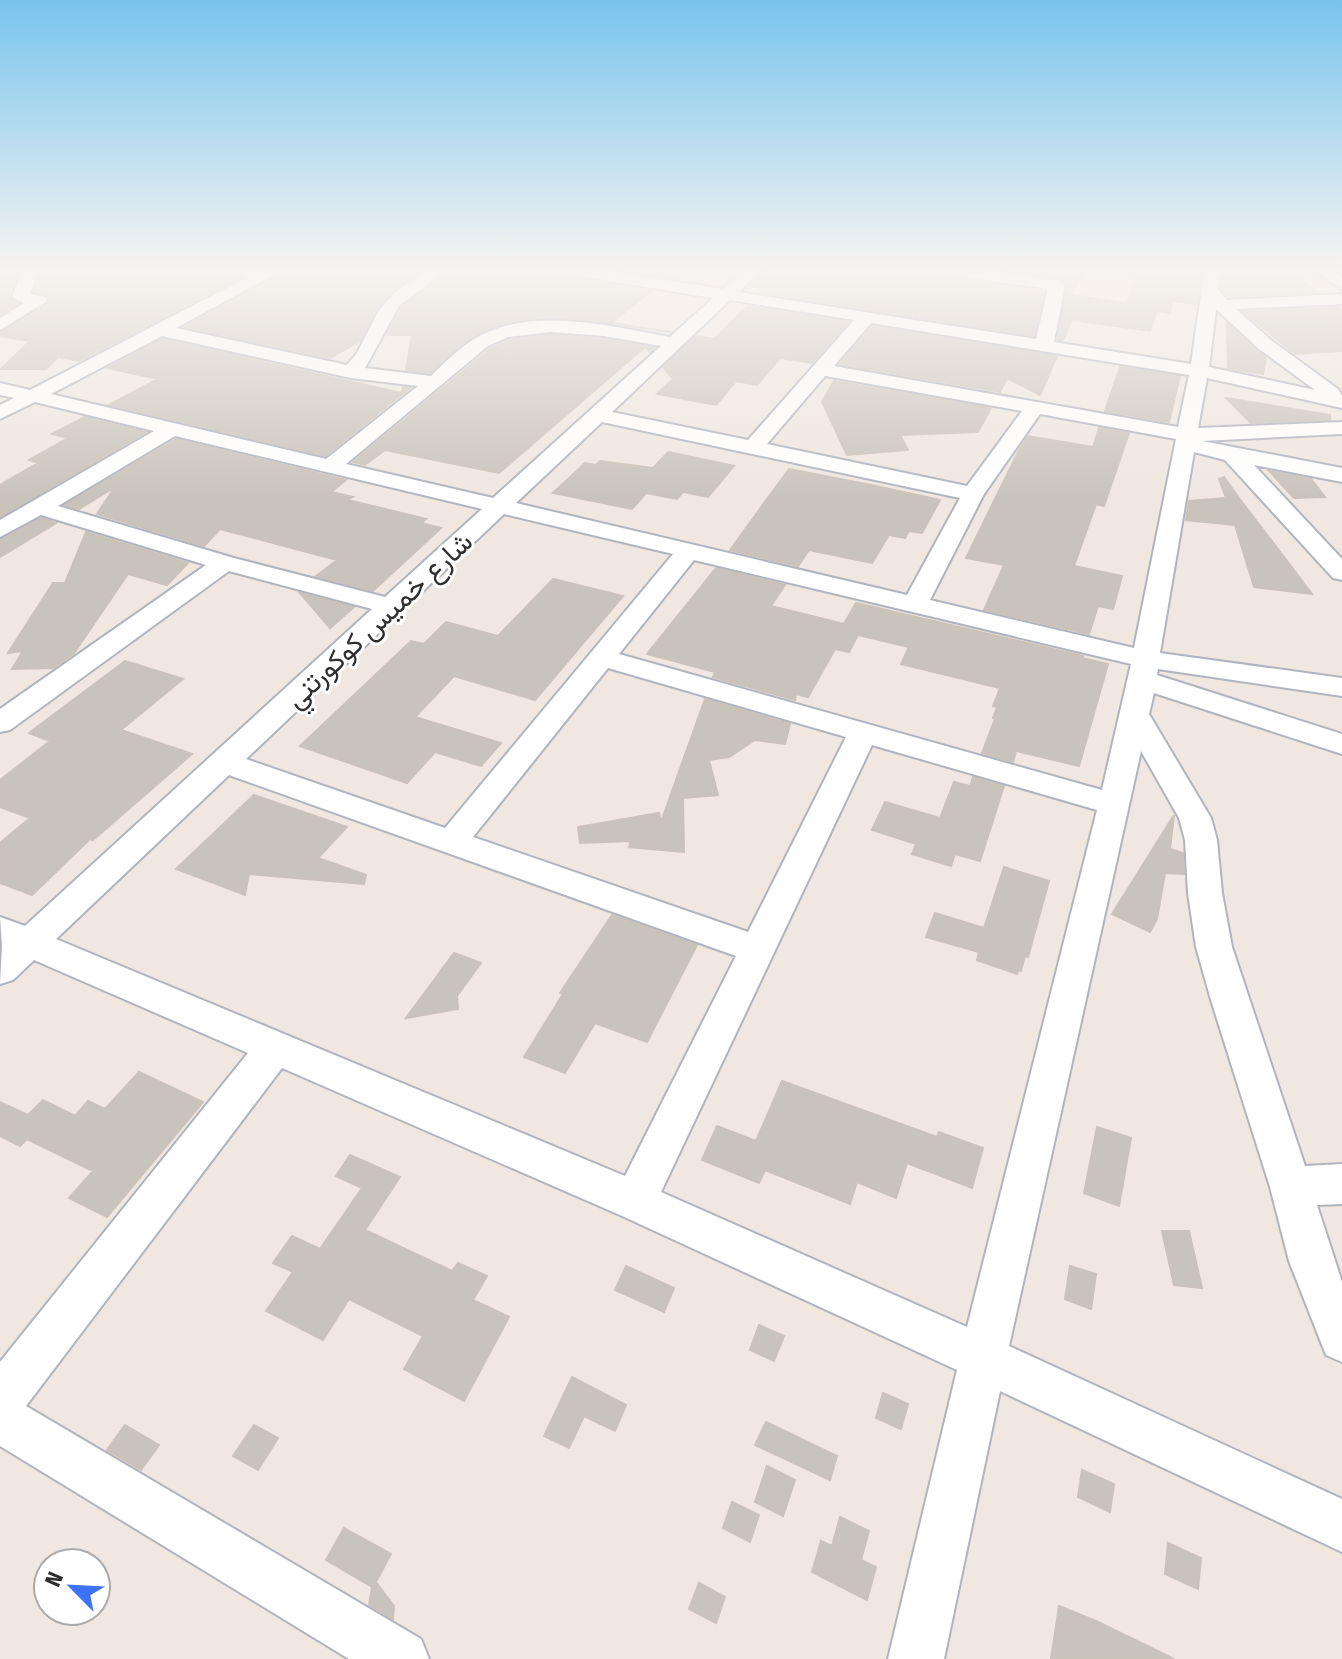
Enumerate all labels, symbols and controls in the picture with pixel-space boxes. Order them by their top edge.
street label: شارع خميس كوكورتني [279,525,483,719]
north arrow [32,1547,112,1627]
text: N [39,1568,69,1591]

